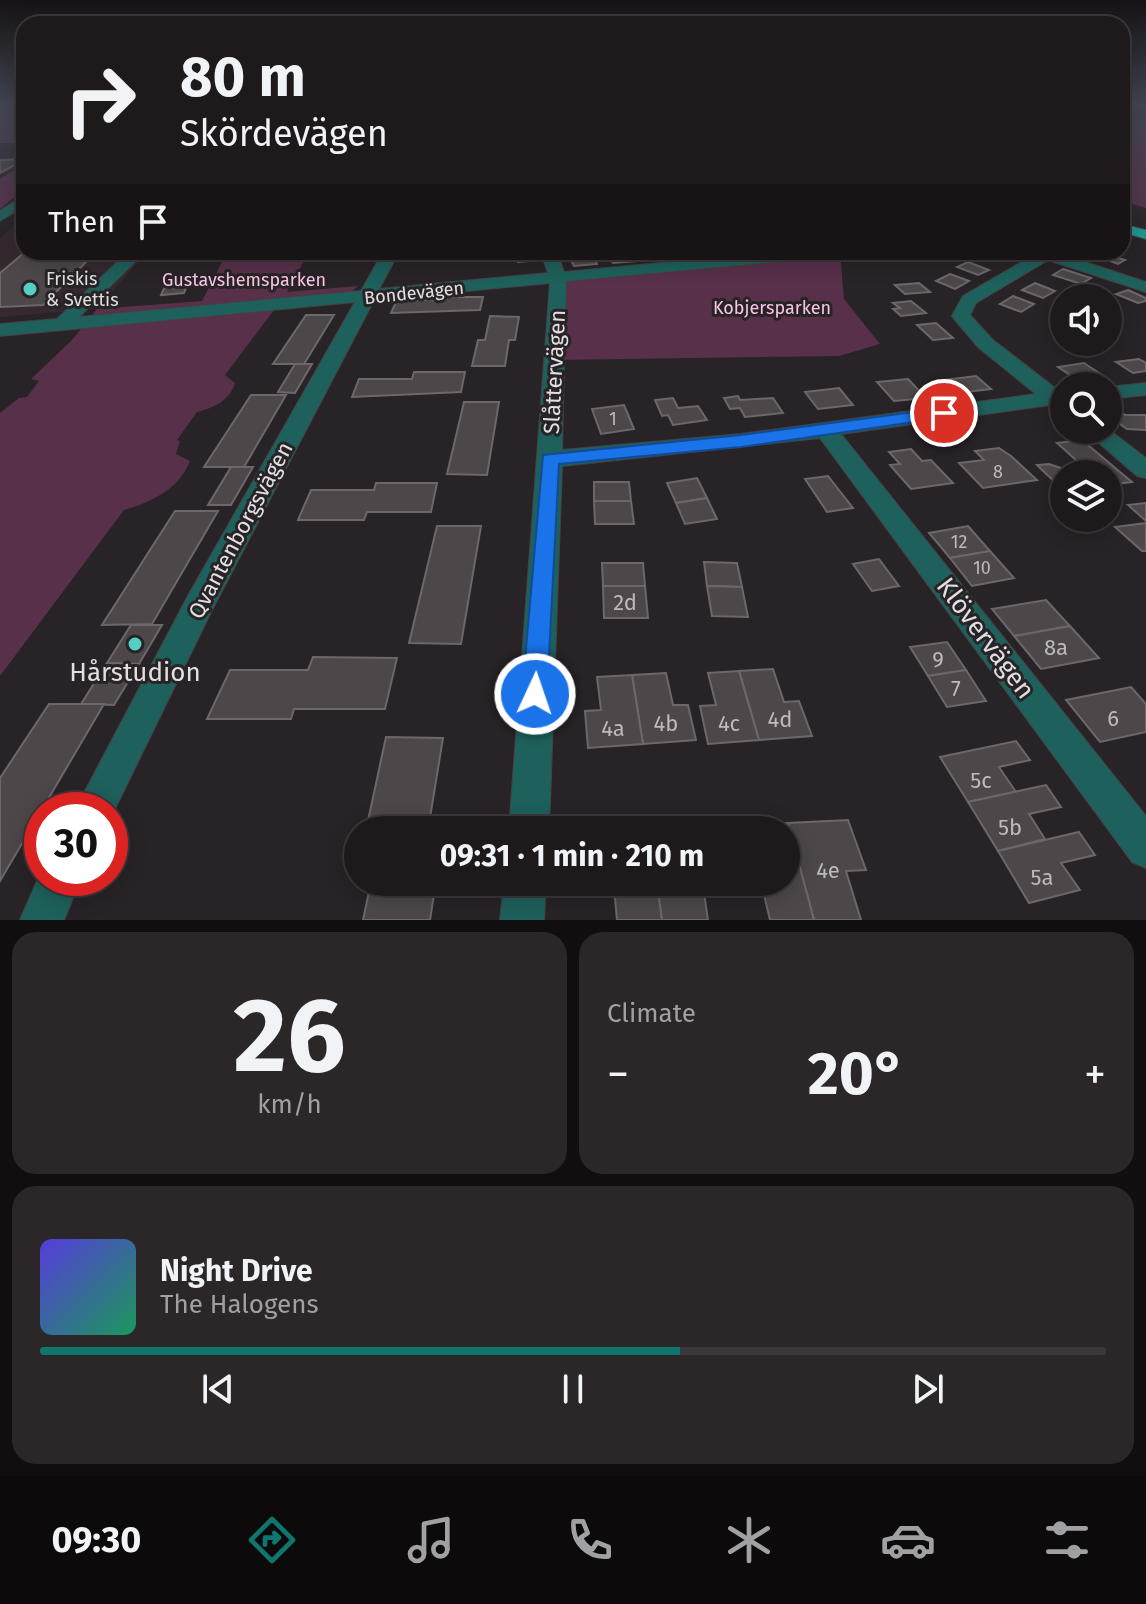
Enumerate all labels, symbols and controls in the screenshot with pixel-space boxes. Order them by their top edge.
text: 80 m [180,44,306,111]
icon: right [48,48,152,152]
text: Skördevägen [180,112,388,156]
icon: arrive [131,200,175,244]
text: Then [48,204,115,240]
place label: Friskis & Svettis [46,268,119,311]
park label: Gustavshemsparken [162,269,326,291]
street label: Bondevägen [363,277,465,309]
marker: Friskis & Svettis [21,280,39,298]
map controls [1050,284,1122,532]
button: sound [1050,284,1122,356]
park label: Kobjersparken [713,297,831,319]
street label: Slåttervägen [538,309,571,435]
button: search [1050,372,1122,444]
pin [910,379,978,447]
icon: arrive [922,391,966,435]
house number: 1 [609,408,617,430]
street label: Qvantenborgsvägen [182,437,298,623]
button: layers [1050,460,1122,532]
house number: 8 [993,461,1003,483]
house number: 12 [951,531,967,553]
house number: 10 [973,557,991,579]
street label: Klövervägen [930,572,1041,705]
house number: 2d [613,589,637,616]
house number: 8a [1044,634,1068,661]
marker: Hårstudion [126,635,144,653]
house number: 9 [932,646,944,673]
position arrow [493,652,577,736]
place label: Hårstudion [69,657,201,688]
house number: 7 [951,675,961,702]
house number: 6 [1107,705,1119,732]
house number: 4d [768,706,792,733]
house number: 4b [654,710,678,737]
house number: 4c [718,710,740,737]
house number: 4a [601,715,625,742]
house number: 5c [970,767,992,794]
speed limit sign: 30 [24,792,128,896]
house number: 5b [998,814,1022,841]
text: 09:31 · 1 min · 210 m [440,838,704,874]
house number: 4e [816,857,840,884]
house number: 5a [1031,864,1054,891]
text: 26 [233,974,346,1099]
text: Climate [607,998,696,1029]
text: 20° [808,1038,905,1110]
text: − [607,1048,629,1101]
text: + [1084,1048,1106,1101]
text: km/h [257,1089,322,1120]
text: Night Drive [160,1253,313,1289]
text: The Halogens [160,1289,319,1320]
icon: previous [196,1367,240,1411]
icon: pause [551,1367,595,1411]
icon: next [906,1367,950,1411]
icon: directions [244,1512,300,1568]
icon: music [403,1512,459,1568]
icon: phone [562,1512,618,1568]
icon: climate [721,1512,777,1568]
icon: car [880,1512,936,1568]
icon: filters [1039,1512,1095,1568]
text: 09:30 [51,1518,141,1562]

